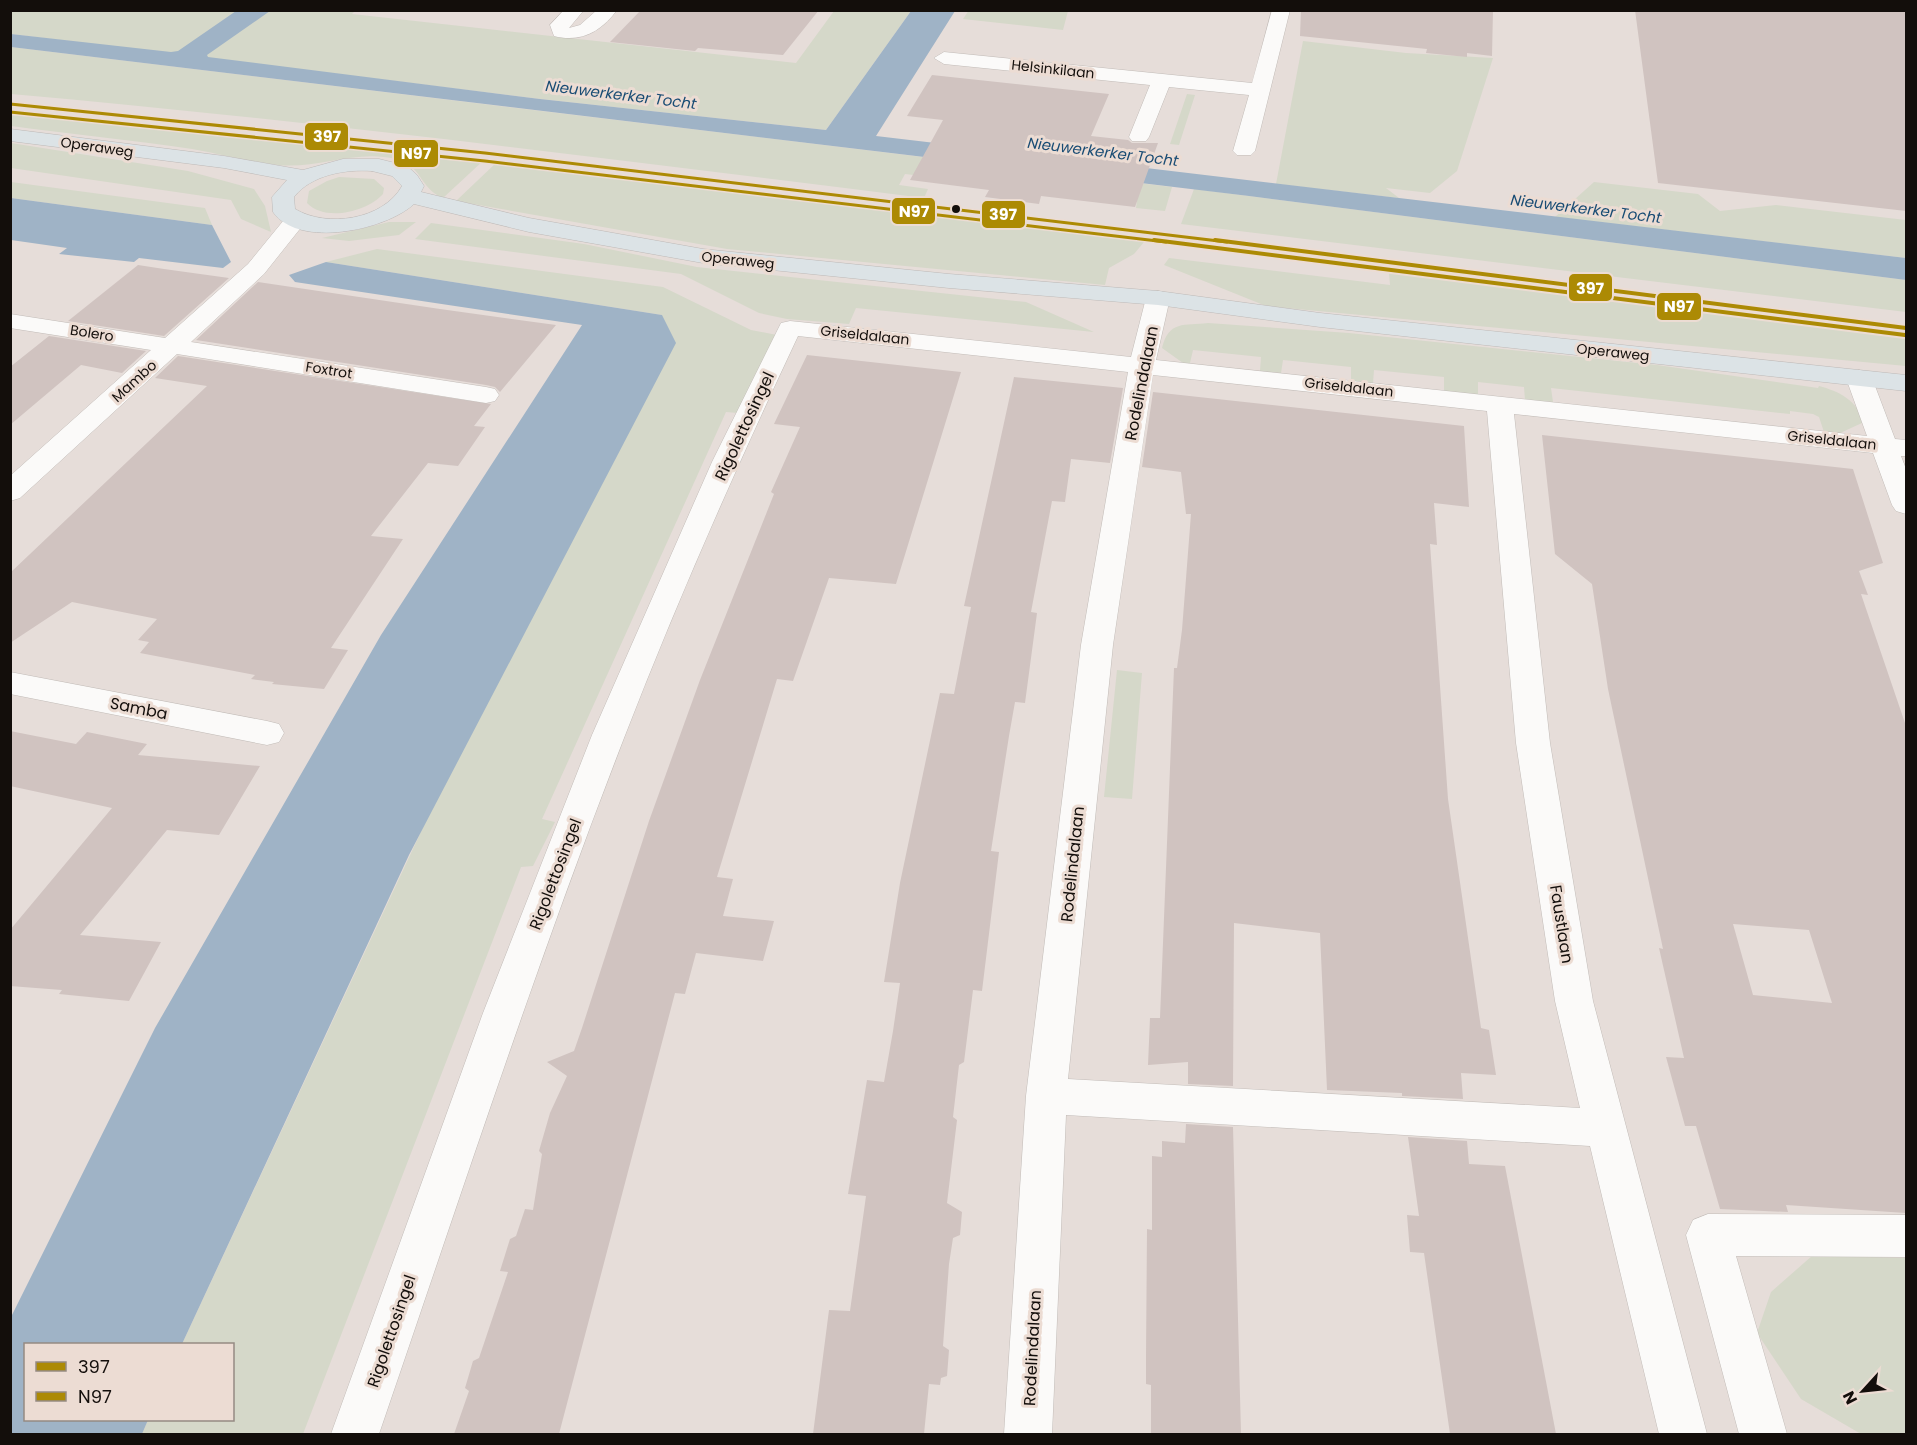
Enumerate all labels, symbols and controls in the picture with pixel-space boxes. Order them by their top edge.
street label: Helsinkilaan [1010,55,1096,83]
water label: Nieuwerkerker Tocht [544,75,698,114]
line badge: 397 [304,122,349,151]
text: 397 [313,125,341,148]
street label: Operaweg [59,132,135,162]
water label: Nieuwerkerker Tocht [1026,132,1180,171]
line badge: N97 [393,139,439,168]
text: N97 [401,142,432,165]
water label: Nieuwerkerker Tocht [1509,189,1663,228]
line badge: N97 [891,197,936,225]
text: N97 [899,200,930,223]
line badge: 397 [981,200,1026,229]
unlabelled marker [950,203,962,215]
text: 397 [989,203,1017,226]
street label: Operaweg [700,246,776,274]
line badge: 397 [1568,273,1613,302]
text: 397 [1576,277,1604,300]
line badge: N97 [1656,292,1702,321]
text: N97 [1664,295,1695,318]
street label: Bolero [69,320,115,346]
street label: Griseldalaan [820,320,910,350]
street label: Rodelindalaan [1119,324,1164,442]
street label: Operaweg [1575,338,1651,366]
street label: Mambo [107,355,161,407]
street label: Foxtrot [304,356,354,384]
street label: Rigolettosingel [709,368,780,484]
street label: Griseldalaan [1304,372,1394,402]
street label: Griseldalaan [1787,425,1877,455]
street label: Samba [108,692,170,725]
street label: Rodelindalaan [1055,805,1090,923]
street label: Rigolettosingel [524,815,587,933]
street label: Faustlaan [1544,883,1579,965]
street label: Rigolettosingel [361,1272,422,1391]
street label: Rodelindalaan [1018,1289,1047,1407]
legend [24,1343,234,1421]
text: 397 [78,1354,110,1379]
north arrow [1833,1361,1893,1421]
text: N97 [78,1384,112,1409]
text: N [1837,1387,1863,1408]

